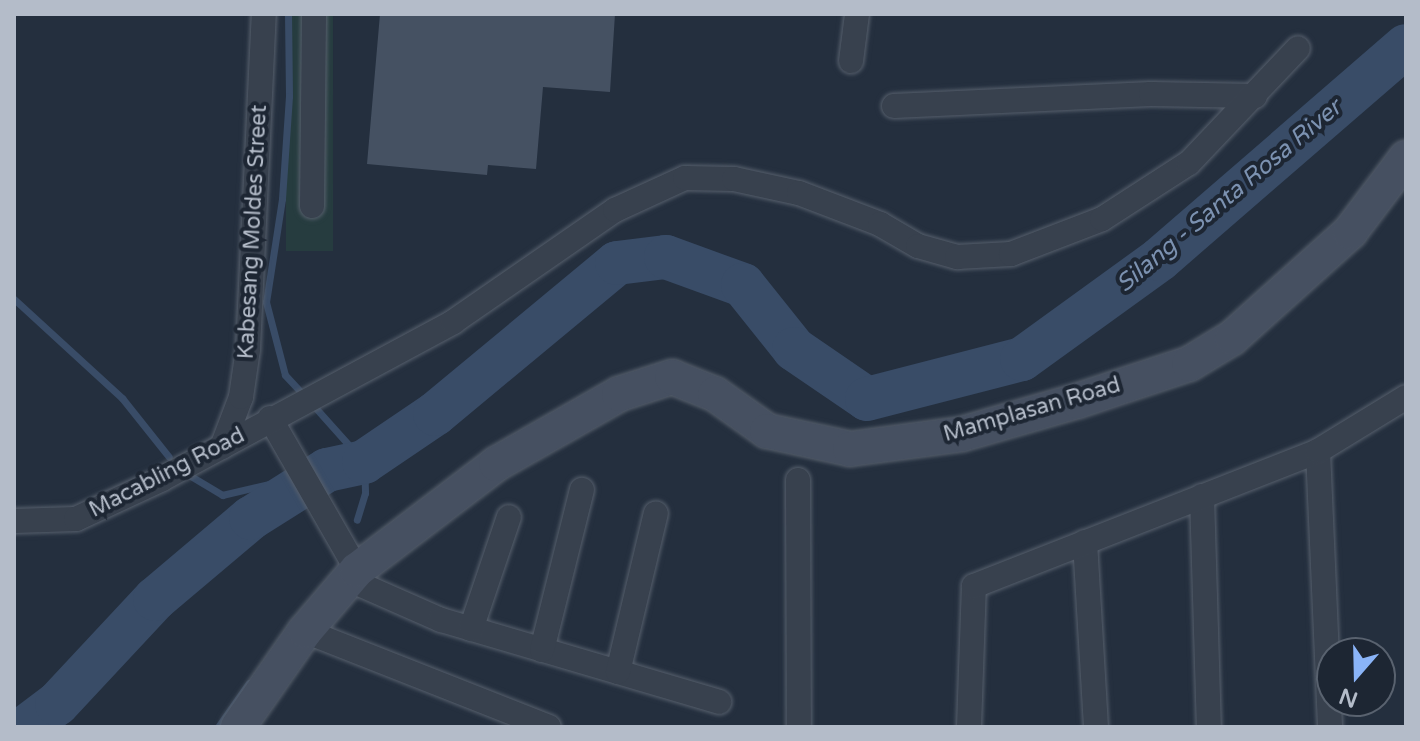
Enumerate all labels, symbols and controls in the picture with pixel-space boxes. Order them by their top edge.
water label: Silang - Santa Rosa River [1111,93,1347,299]
street label: Kabesang Moldes Street [233,104,273,360]
street label: Mamplasan Road [940,372,1124,448]
street label: Macabling Road [85,422,249,524]
north arrow [1316,637,1396,717]
text: N [1336,682,1361,713]

